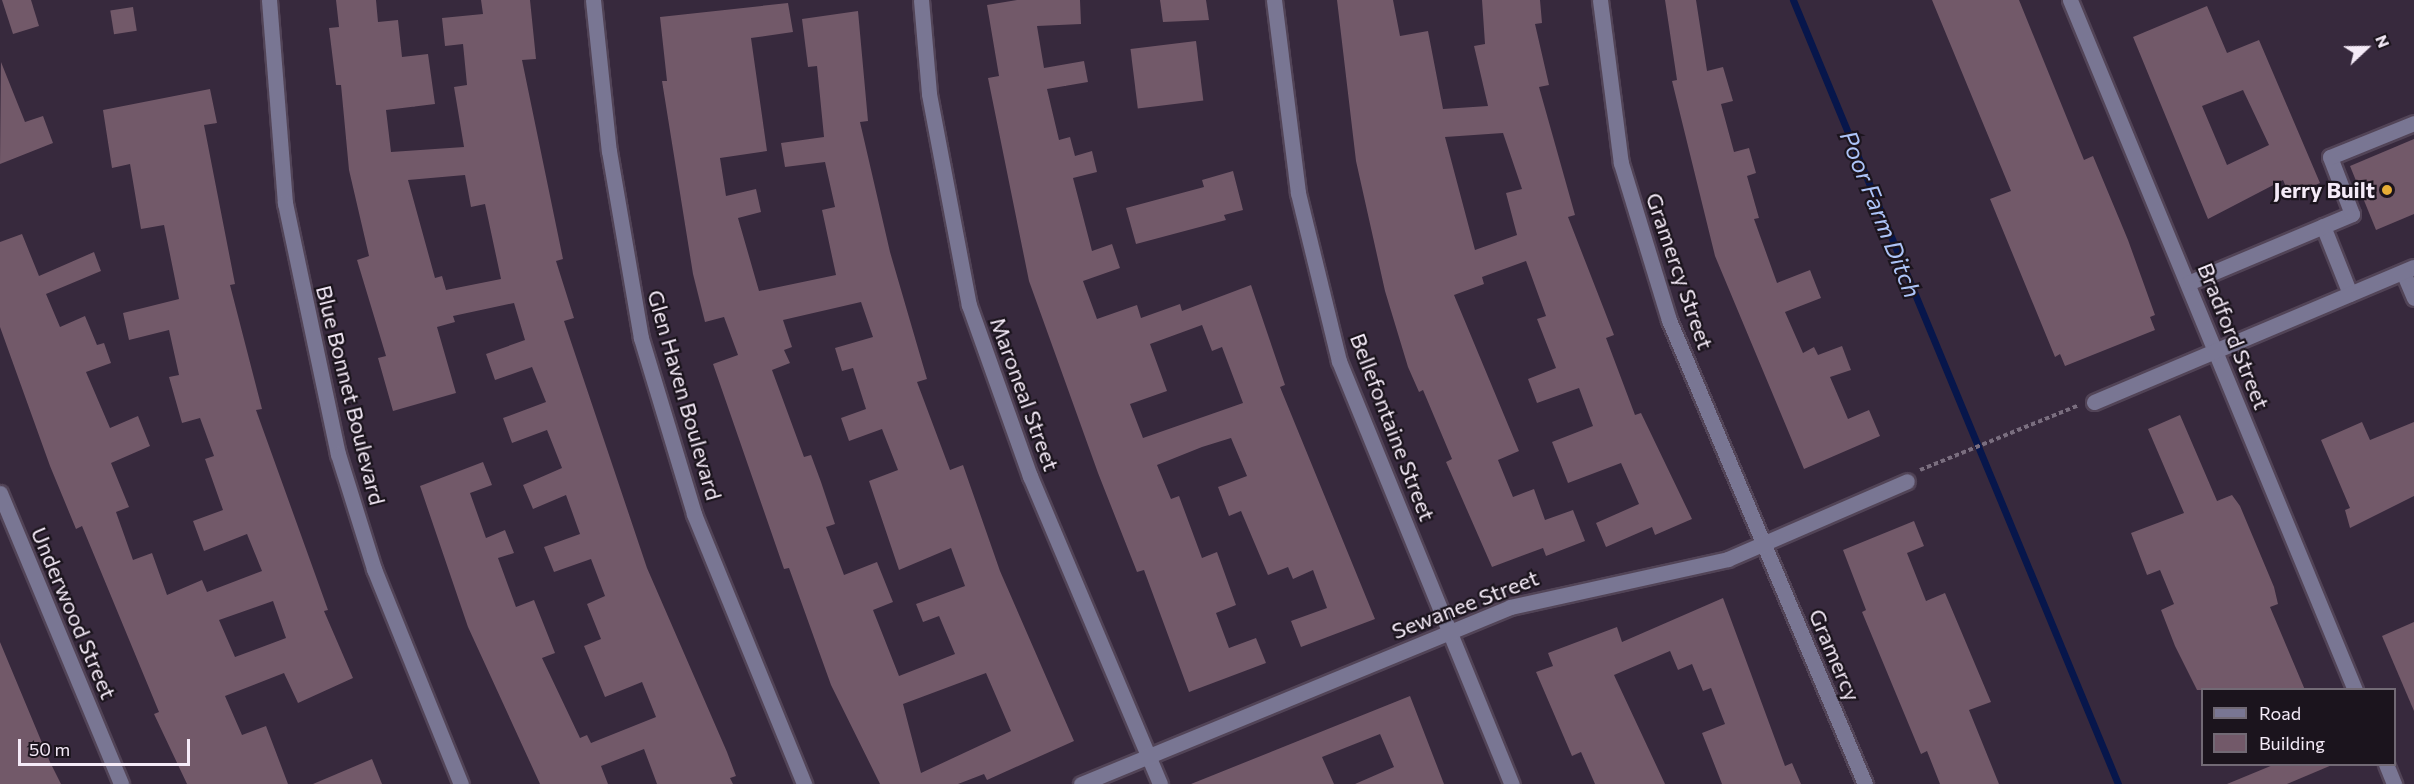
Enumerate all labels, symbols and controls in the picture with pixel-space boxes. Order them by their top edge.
north arrow [2336,18,2396,78]
text: N [2372,32,2394,50]
water label: Poor Farm Ditch [1834,126,1928,302]
place label: Jerry Built [2273,177,2375,203]
marker: Jerry Built [2380,183,2394,197]
street label: Gramercy Street [1641,189,1719,353]
street label: Bradford Street [2193,259,2275,413]
street label: Blue Bonnet Boulevard [311,282,391,508]
street label: Glen Haven Boulevard [642,287,728,503]
street label: Maroneal Street [985,314,1065,474]
street label: Bellefontaine Street [1345,329,1441,525]
street label: Underwood Street [26,523,122,703]
street label: Sewanee Street [1388,564,1542,644]
street label: Gramercy [1804,605,1866,705]
legend [2201,688,2396,766]
text: Road [2259,702,2301,724]
scale bar [21,727,194,765]
text: Building [2259,732,2325,754]
text: 50 m [29,738,70,760]

